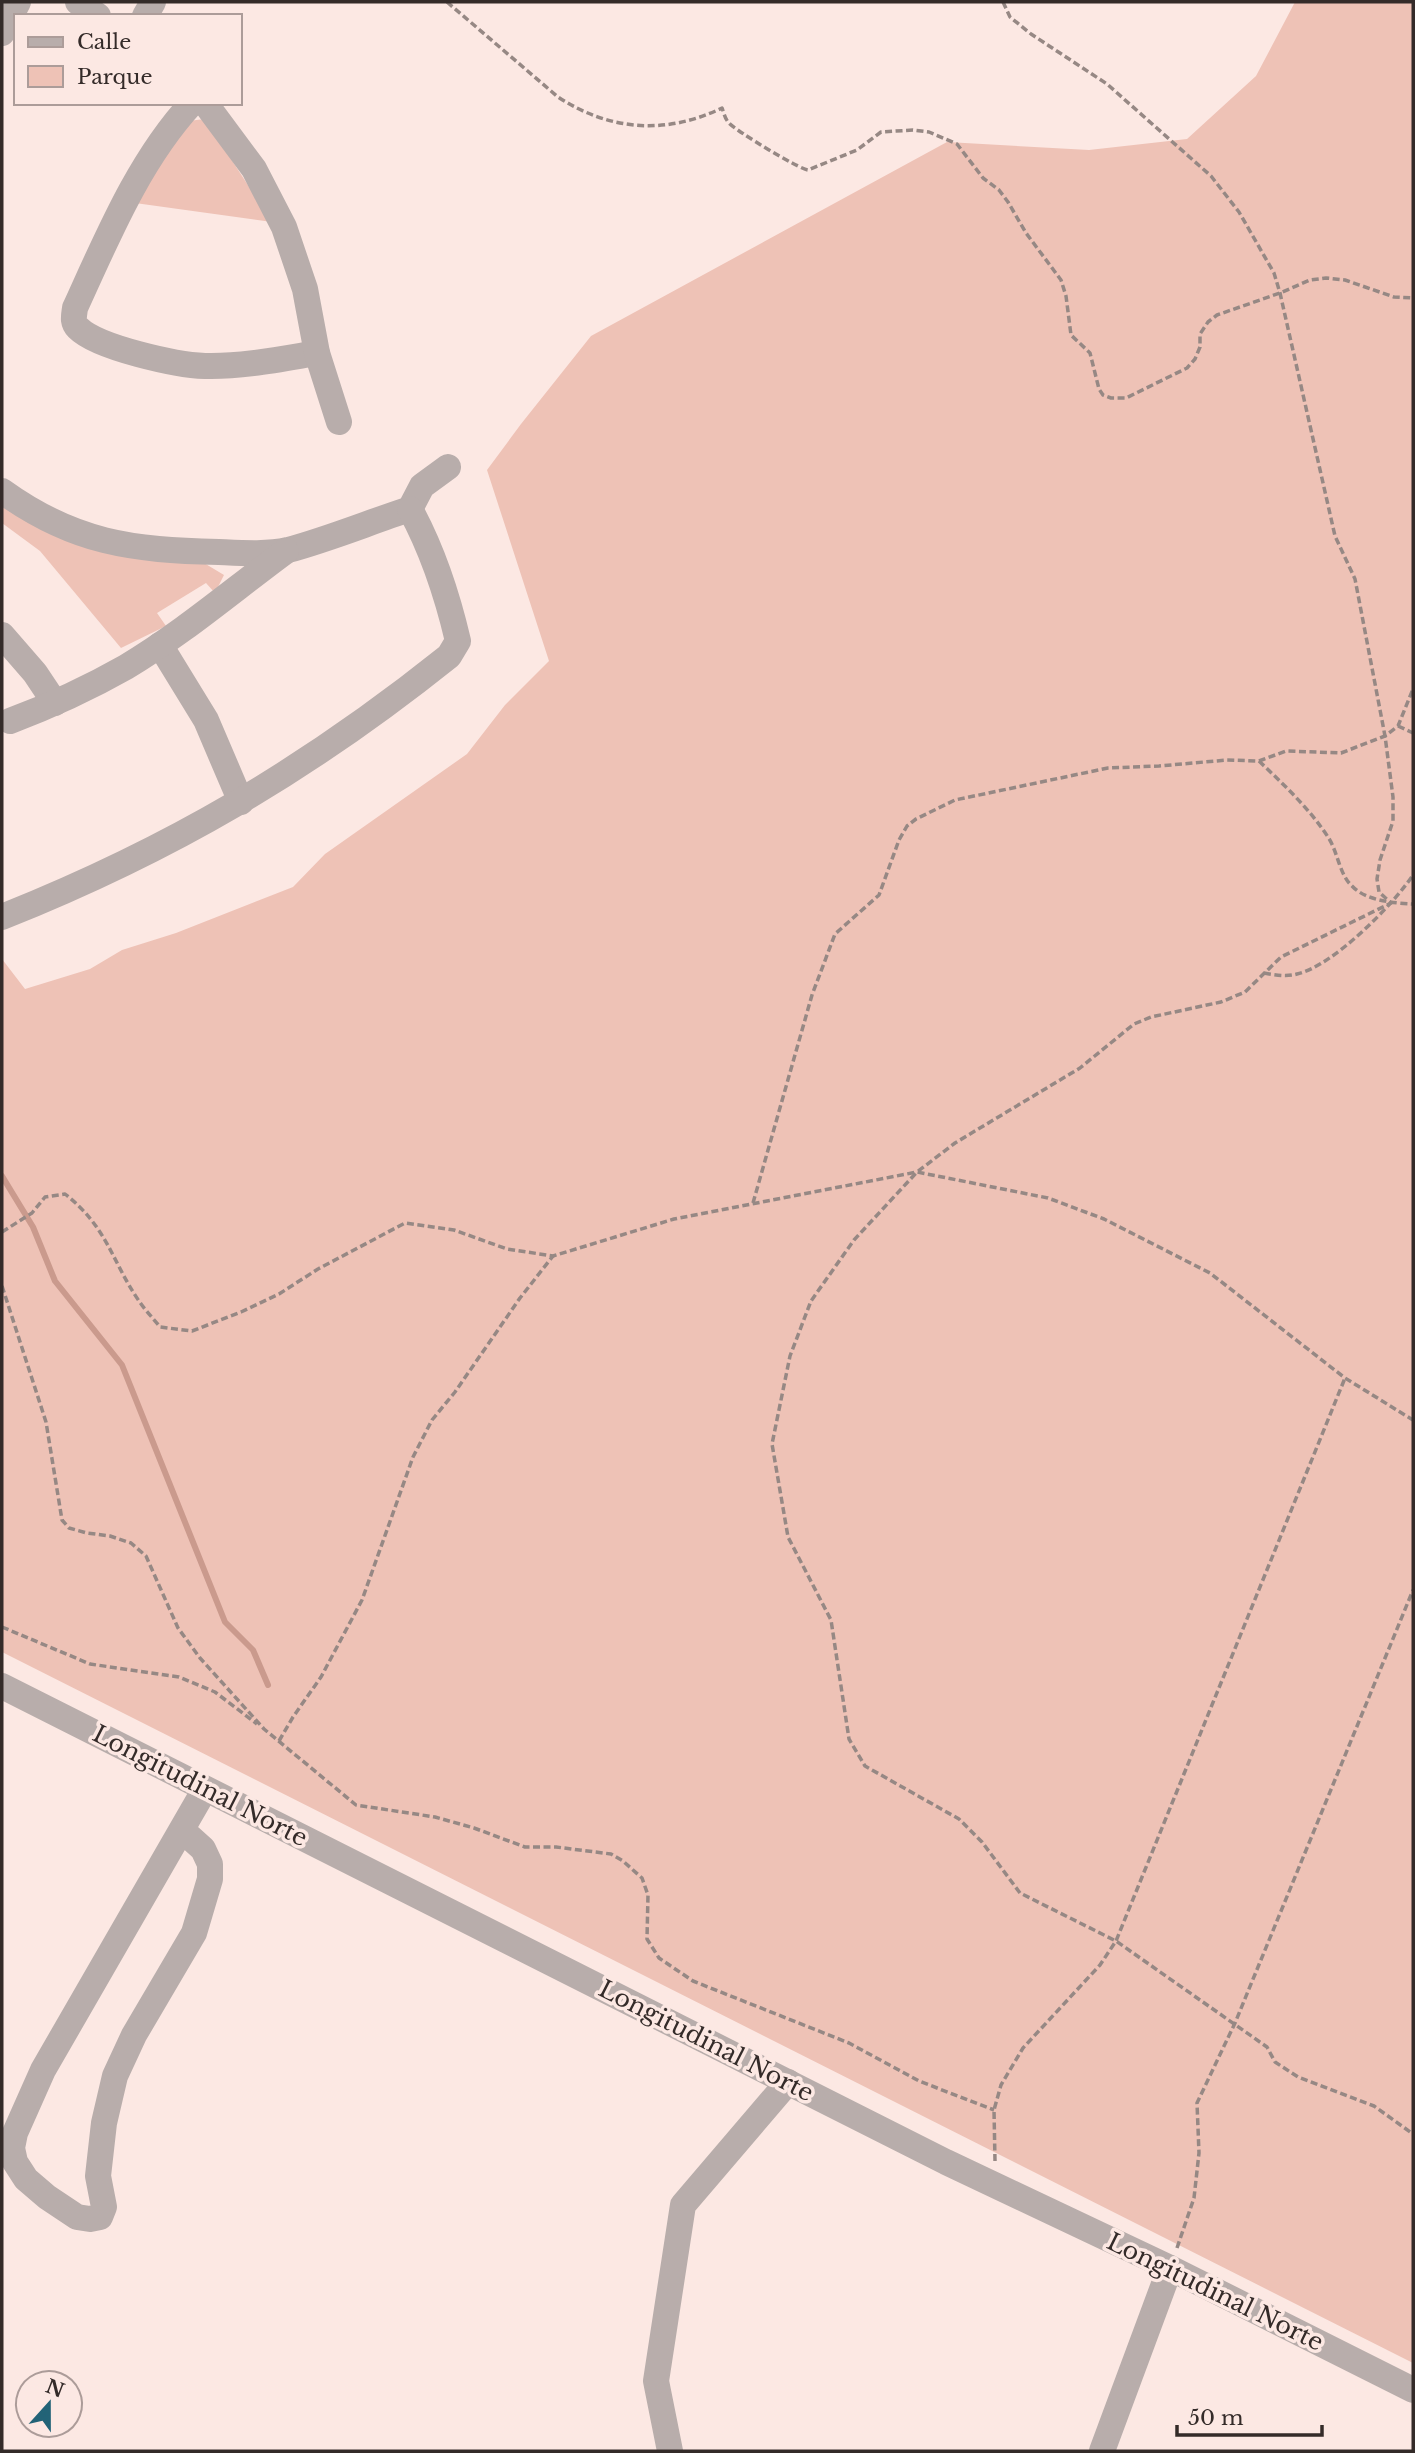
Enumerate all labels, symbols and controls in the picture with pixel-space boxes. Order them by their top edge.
legend [14,14,242,105]
text: Calle [77,29,131,55]
text: Parque [77,64,152,90]
street label: Longitudinal Norte [88,1719,312,1852]
street label: Longitudinal Norte [594,1974,818,2107]
street label: Longitudinal Norte [1102,2227,1328,2357]
north arrow [14,2369,84,2439]
text: N [42,2375,67,2403]
scale bar [1177,2394,1322,2438]
text: 50 m [1188,2405,1244,2431]

